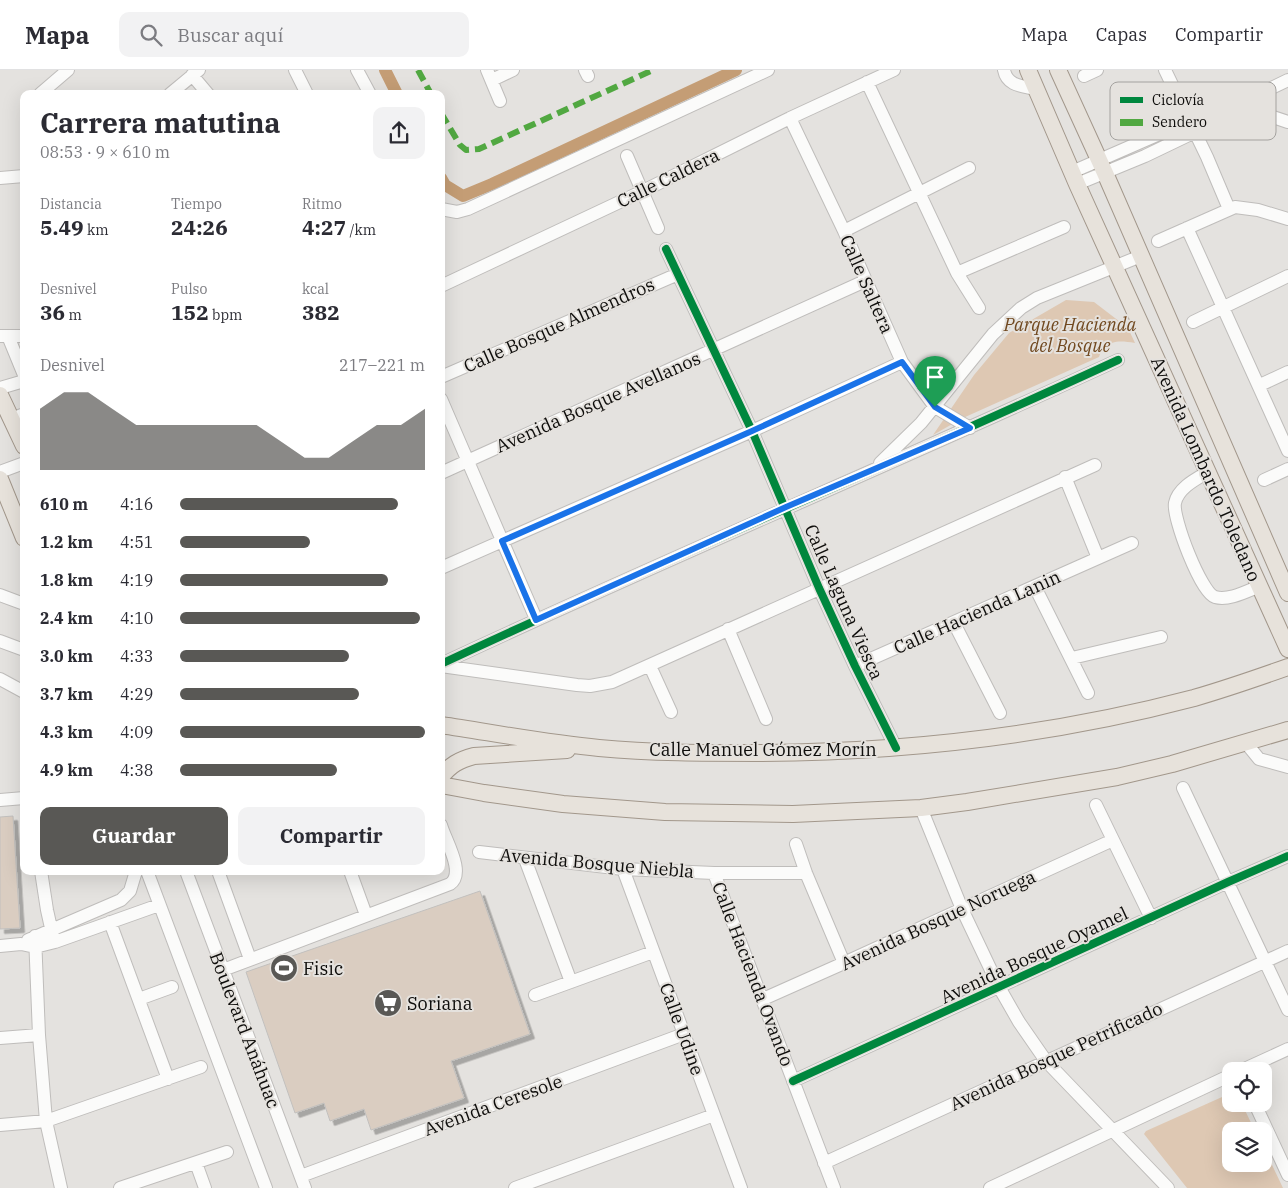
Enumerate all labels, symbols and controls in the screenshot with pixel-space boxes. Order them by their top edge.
search box [119,12,469,57]
text: Mapa [25,19,89,51]
icon: search [137,21,165,49]
text: Buscar aquí [177,23,283,47]
text: Mapa [1021,23,1068,46]
text: Capas [1096,23,1147,46]
text: Compartir [1175,23,1263,46]
legend [1110,82,1276,140]
text: Ciclovía [1152,91,1205,109]
text: Carrera matutina [40,104,280,141]
button: share [373,107,425,159]
text: Sendero [1152,113,1207,131]
text: 08:53 · 9 × 610 m [40,142,170,162]
street label: Calle Caldera [613,143,723,213]
text: Distancia [40,195,102,213]
text: Tiempo [171,195,222,213]
text: Ritmo [302,195,342,213]
text: 5.49 [40,213,84,241]
text: 24:26 [171,213,228,241]
text: 4:27 [302,213,346,241]
text: km [84,221,109,239]
text: /km [346,221,376,239]
street label: Calle Saltera [835,231,899,337]
street label: Calle Bosque Almendros [460,273,658,377]
text: Desnivel [40,280,97,298]
text: Pulso [171,280,207,298]
text: kcal [302,280,329,298]
text: 36 [40,298,65,326]
text: 152 [171,298,209,326]
text: 382 [302,298,340,326]
text: m [65,306,82,324]
text: bpm [209,306,242,324]
park label: Parque Hacienda del Bosque [1003,313,1137,357]
street label: Avenida Bosque Avellanos [492,346,704,458]
street label: Avenida Lombardo Toledano [1146,353,1266,585]
text: Desnivel [40,355,105,375]
text: 217–221 m [339,355,425,375]
pin [914,356,956,407]
icon: arrive [921,363,949,391]
text: 610 m [40,494,88,514]
text: 4:16 [120,494,153,514]
street label: Calle Laguna Viesca [799,521,889,683]
text: 1.2 km [40,532,93,552]
text: 4:51 [120,532,153,552]
street label: Calle Hacienda Lanin [890,565,1064,659]
text: 1.8 km [40,570,93,590]
text: 4:19 [120,570,153,590]
text: 2.4 km [40,608,93,628]
text: 4:10 [120,608,153,628]
text: 3.0 km [40,646,93,666]
text: 4:33 [120,646,153,666]
text: 3.7 km [40,684,93,704]
text: 4:29 [120,684,153,704]
text: 4.3 km [40,722,93,742]
text: 4:09 [120,722,153,742]
street label: Calle Manuel Gómez Morín [649,738,877,761]
text: 4.9 km [40,760,93,780]
text: 4:38 [120,760,153,780]
button: Guardar [40,807,228,865]
button: Compartir [238,807,425,865]
street label: Avenida Bosque Niebla [499,843,695,883]
street label: Avenida Bosque Noruega [837,865,1039,975]
street label: Calle Hacienda Ovando [707,878,799,1070]
street label: Avenida Bosque Oyamel [937,901,1131,1009]
street label: Boulevard Anáhuac [205,948,285,1112]
sports icon: Fisic [269,953,299,983]
place label: Fisic [303,957,343,980]
street label: Calle Udine [655,980,709,1078]
supermarket icon: Soriana [373,988,403,1018]
place label: Soriana [407,992,473,1015]
street label: Avenida Bosque Petrificado [946,997,1166,1115]
map controls [1222,1062,1272,1172]
button: locate [1222,1062,1272,1112]
street label: Avenida Ceresole [421,1069,565,1141]
button: layers [1222,1122,1272,1172]

